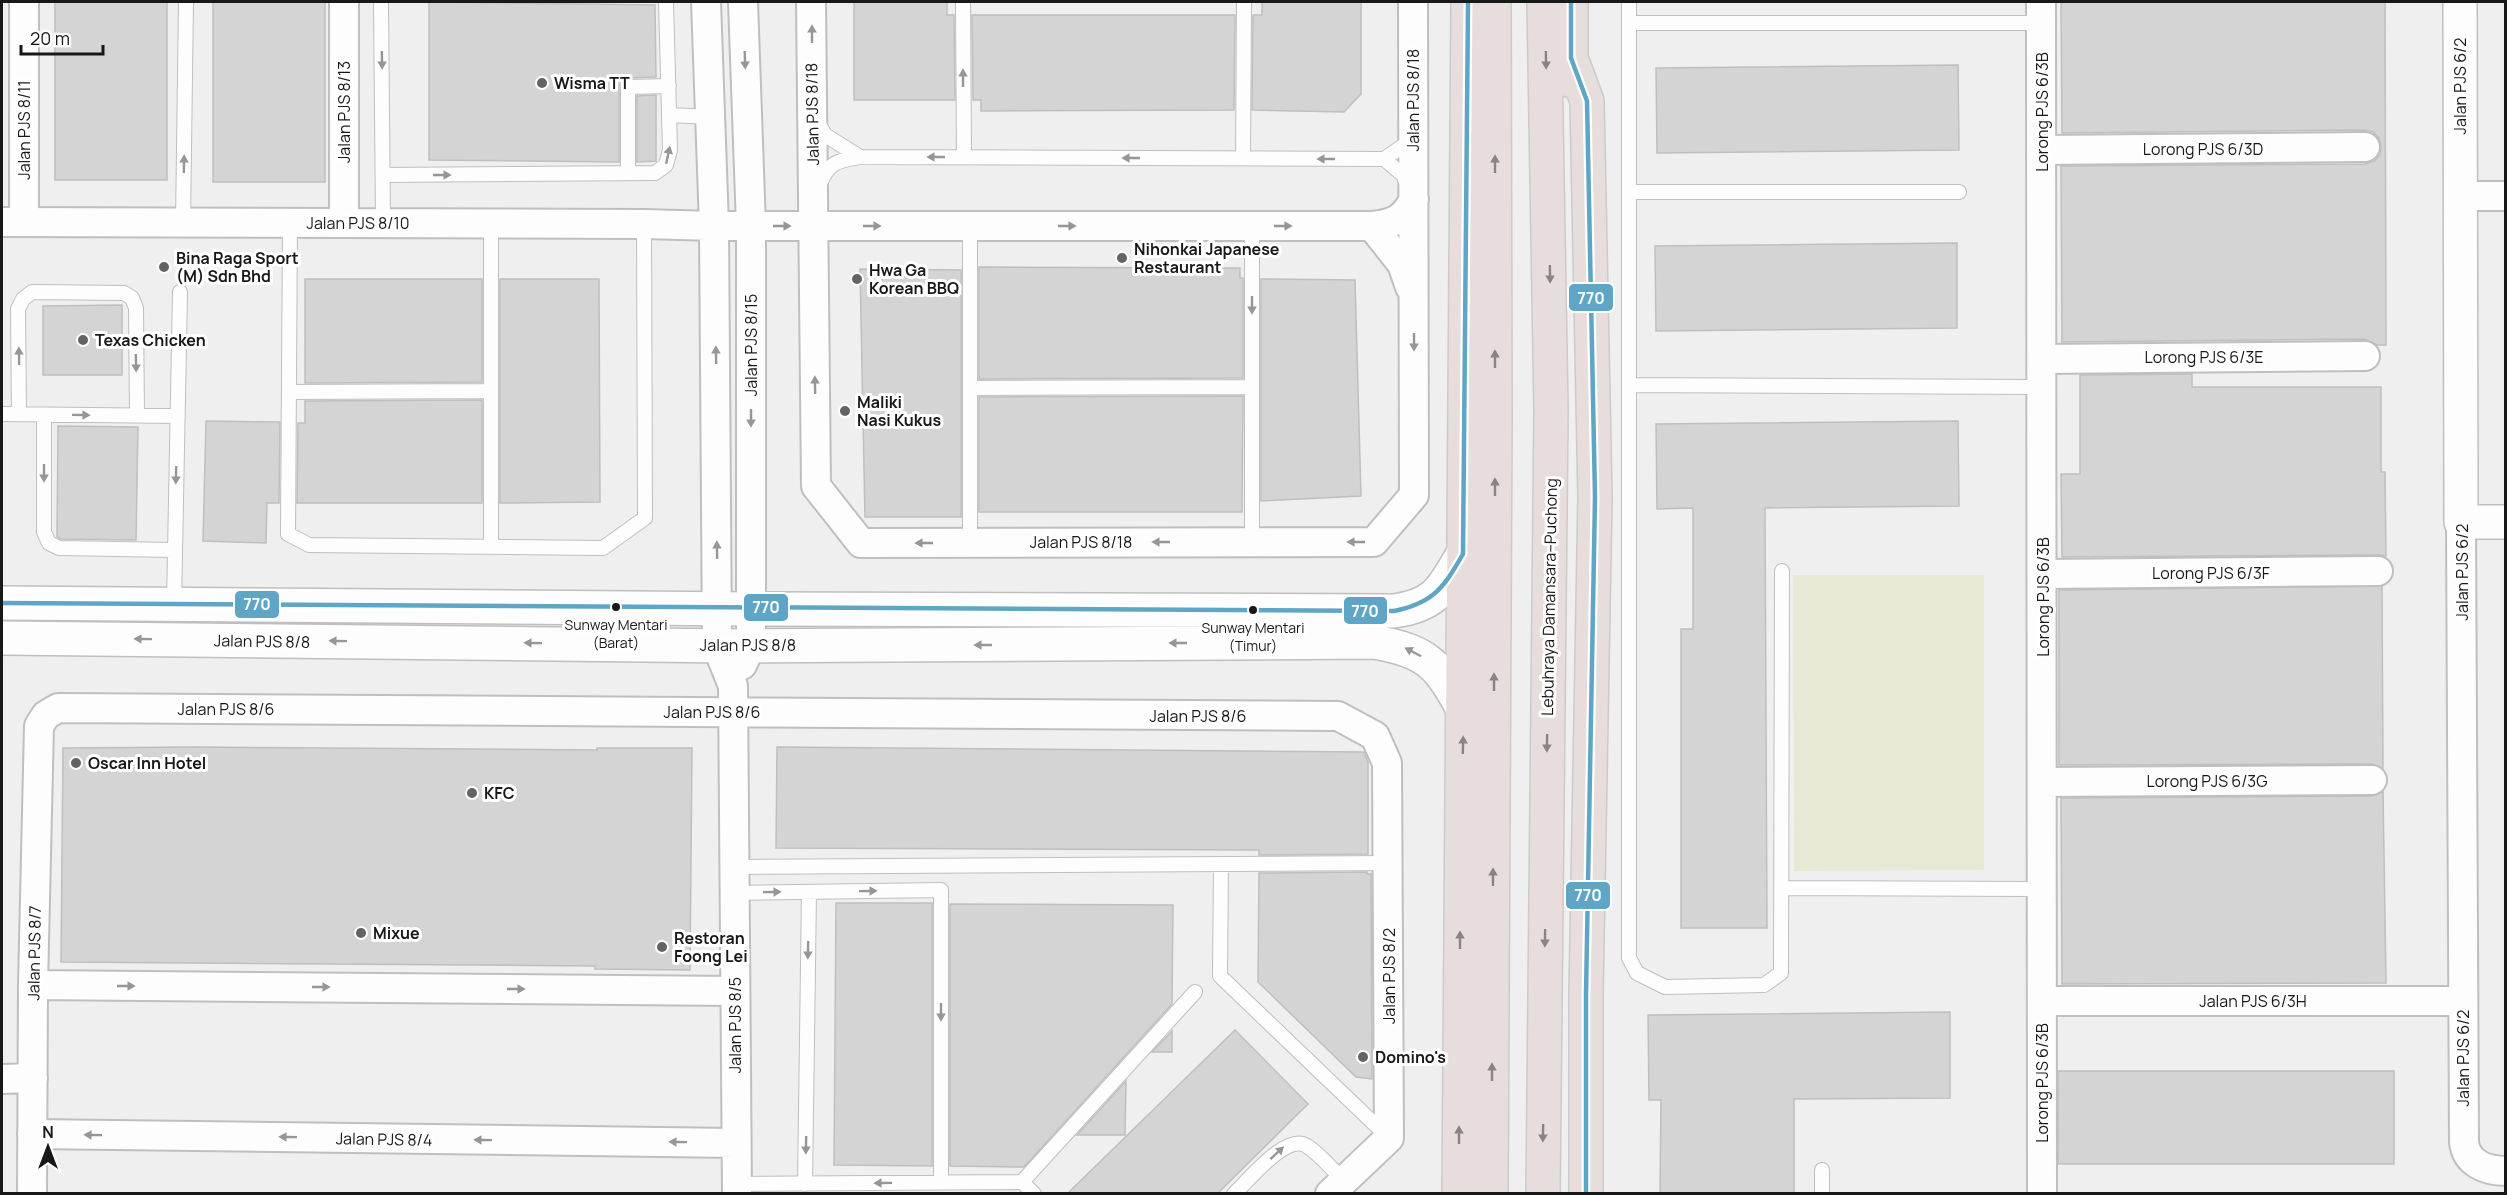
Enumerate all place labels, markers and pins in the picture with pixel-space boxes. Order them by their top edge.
place label: Wisma TT [554,72,630,94]
marker: Wisma TT [535,76,549,90]
place label: Nihonkai Japanese Restaurant [1134,238,1280,278]
place label: Bina Raga Sport (M) Sdn Bhd [176,247,299,287]
marker: Nihonkai Japanese Restaurant [1115,251,1129,265]
place label: Hwa Ga Korean BBQ [869,259,959,299]
marker: Bina Raga Sport (M) Sdn Bhd [157,260,171,274]
marker: Hwa Ga Korean BBQ [850,272,864,286]
place label: Texas Chicken [95,329,206,351]
marker: Texas Chicken [76,333,90,347]
place label: Maliki Nasi Kukus [857,391,941,431]
marker: Maliki Nasi Kukus [838,404,852,418]
marker: Sunway Mentari (Barat) [610,601,622,613]
marker: Sunway Mentari (Timur) [1247,604,1259,616]
place label: Sunway Mentari (Barat) [565,615,667,652]
place label: Sunway Mentari (Timur) [1202,618,1304,655]
place label: Oscar Inn Hotel [88,752,206,774]
marker: Oscar Inn Hotel [69,756,83,770]
place label: KFC [484,782,515,804]
marker: KFC [465,786,479,800]
place label: Mixue [373,922,420,944]
marker: Mixue [354,926,368,940]
place label: Restoran Foong Lei [674,927,748,967]
marker: Restoran Foong Lei [655,940,669,954]
place label: Domino's [1375,1046,1446,1068]
marker: Domino's [1356,1050,1370,1064]

